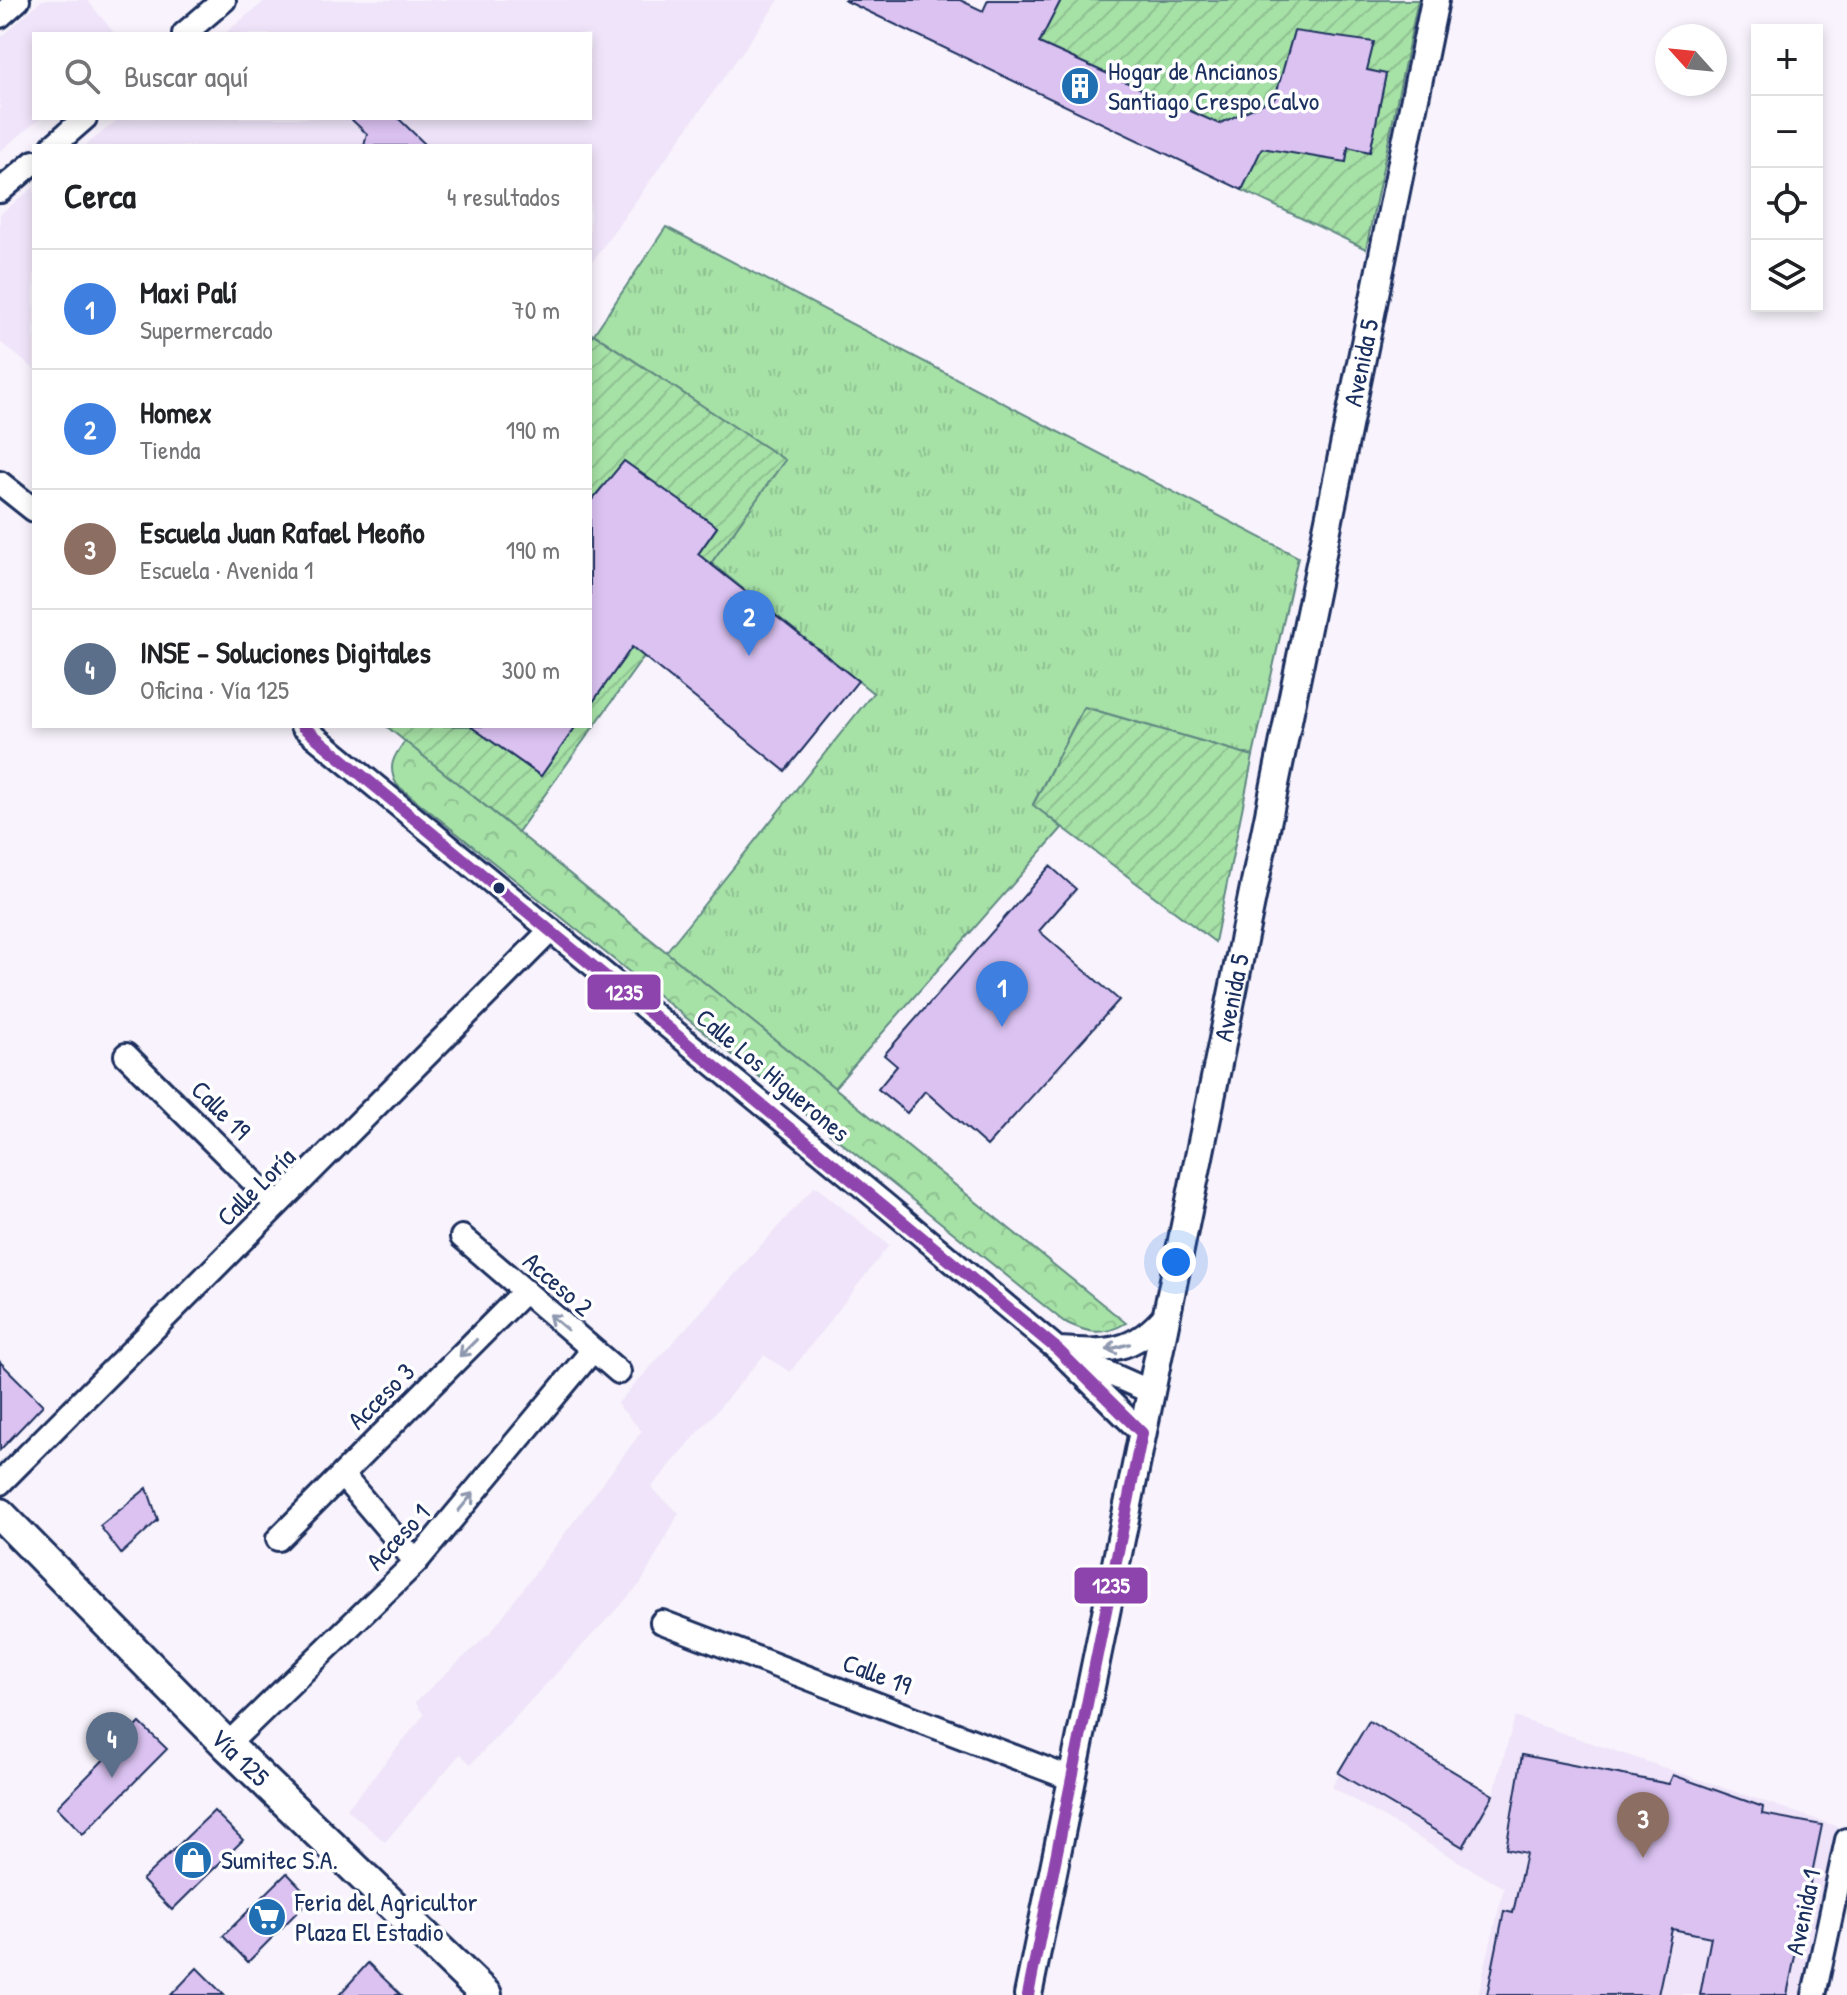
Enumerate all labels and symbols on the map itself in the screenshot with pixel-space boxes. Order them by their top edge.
north arrow [1655,24,1727,96]
place label: Hogar de Ancianos Santiago Crespo Calvo [1108,53,1319,118]
building icon: Hogar de Ancianos Santiago Crespo Calvo [1059,65,1101,107]
street label: Avenida 5 [1335,316,1387,409]
pin: 2 [723,590,775,656]
unlabelled marker [491,880,507,896]
street label: Avenida 5 [1205,951,1257,1044]
pin: 1 [976,961,1028,1027]
line badge: 1235 [586,973,662,1011]
text: 1235 [605,977,643,1007]
street label: Calle Los Higuerones [689,1000,858,1149]
street label: Calle 19 [184,1072,259,1147]
street label: Calle Loría [209,1140,303,1234]
your location [1156,1242,1196,1282]
street label: Acceso 2 [516,1244,601,1324]
one-way arrow [548,1313,569,1331]
one-way arrow [459,1338,478,1357]
one-way arrow [1106,1340,1131,1355]
street label: Acceso 3 [340,1355,422,1437]
one-way arrow [457,1493,475,1513]
street label: Acceso 1 [358,1496,437,1578]
line badge: 1235 [1073,1566,1149,1605]
text: 1235 [1092,1570,1130,1600]
street label: Calle 19 [838,1644,917,1703]
pin: 4 [86,1712,138,1778]
street label: Vía 125 [203,1721,277,1794]
pin: 3 [1617,1792,1669,1858]
shop icon: Sumitec S.A. [172,1839,214,1881]
place label: Sumitec S.A. [221,1842,338,1877]
street label: Avenida 1 [1776,1866,1829,1958]
place label: Feria del Agricultor Plaza El Estadio [294,1884,477,1949]
supermarket icon: Feria del Agricultor Plaza El Estadio [246,1896,288,1938]

